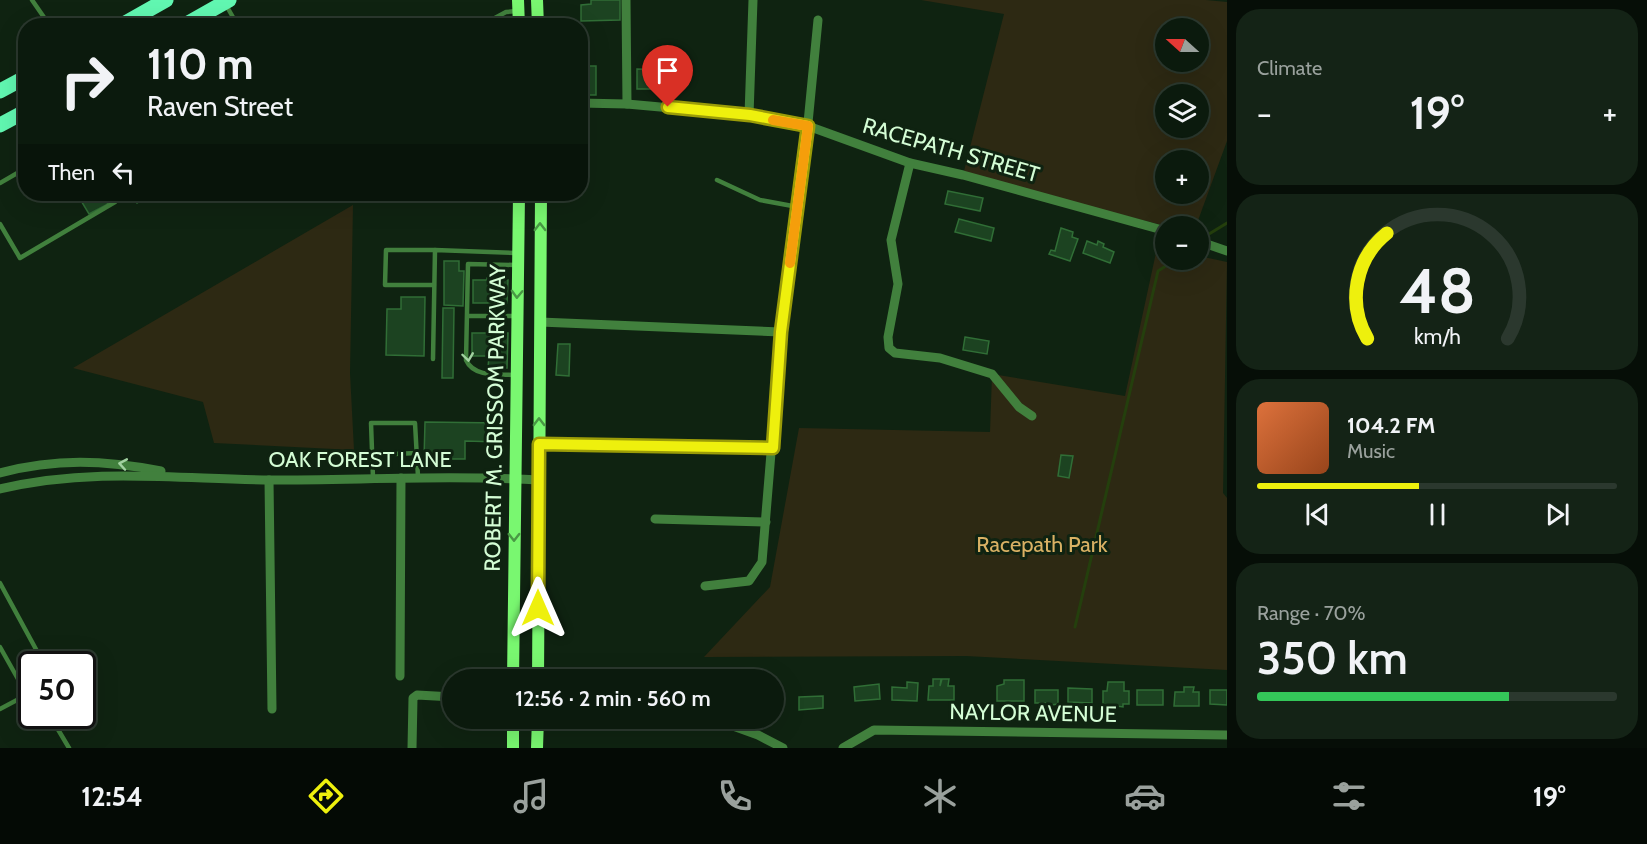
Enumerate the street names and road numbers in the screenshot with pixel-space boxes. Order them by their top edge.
street label: RACEPATH STREET [860,112,1043,188]
street label: ROBERT M. GRISSOM PARKWAY [479,264,511,572]
street label: OAK FOREST LANE [268,446,452,473]
street label: NAYLOR AVENUE [949,698,1117,728]

